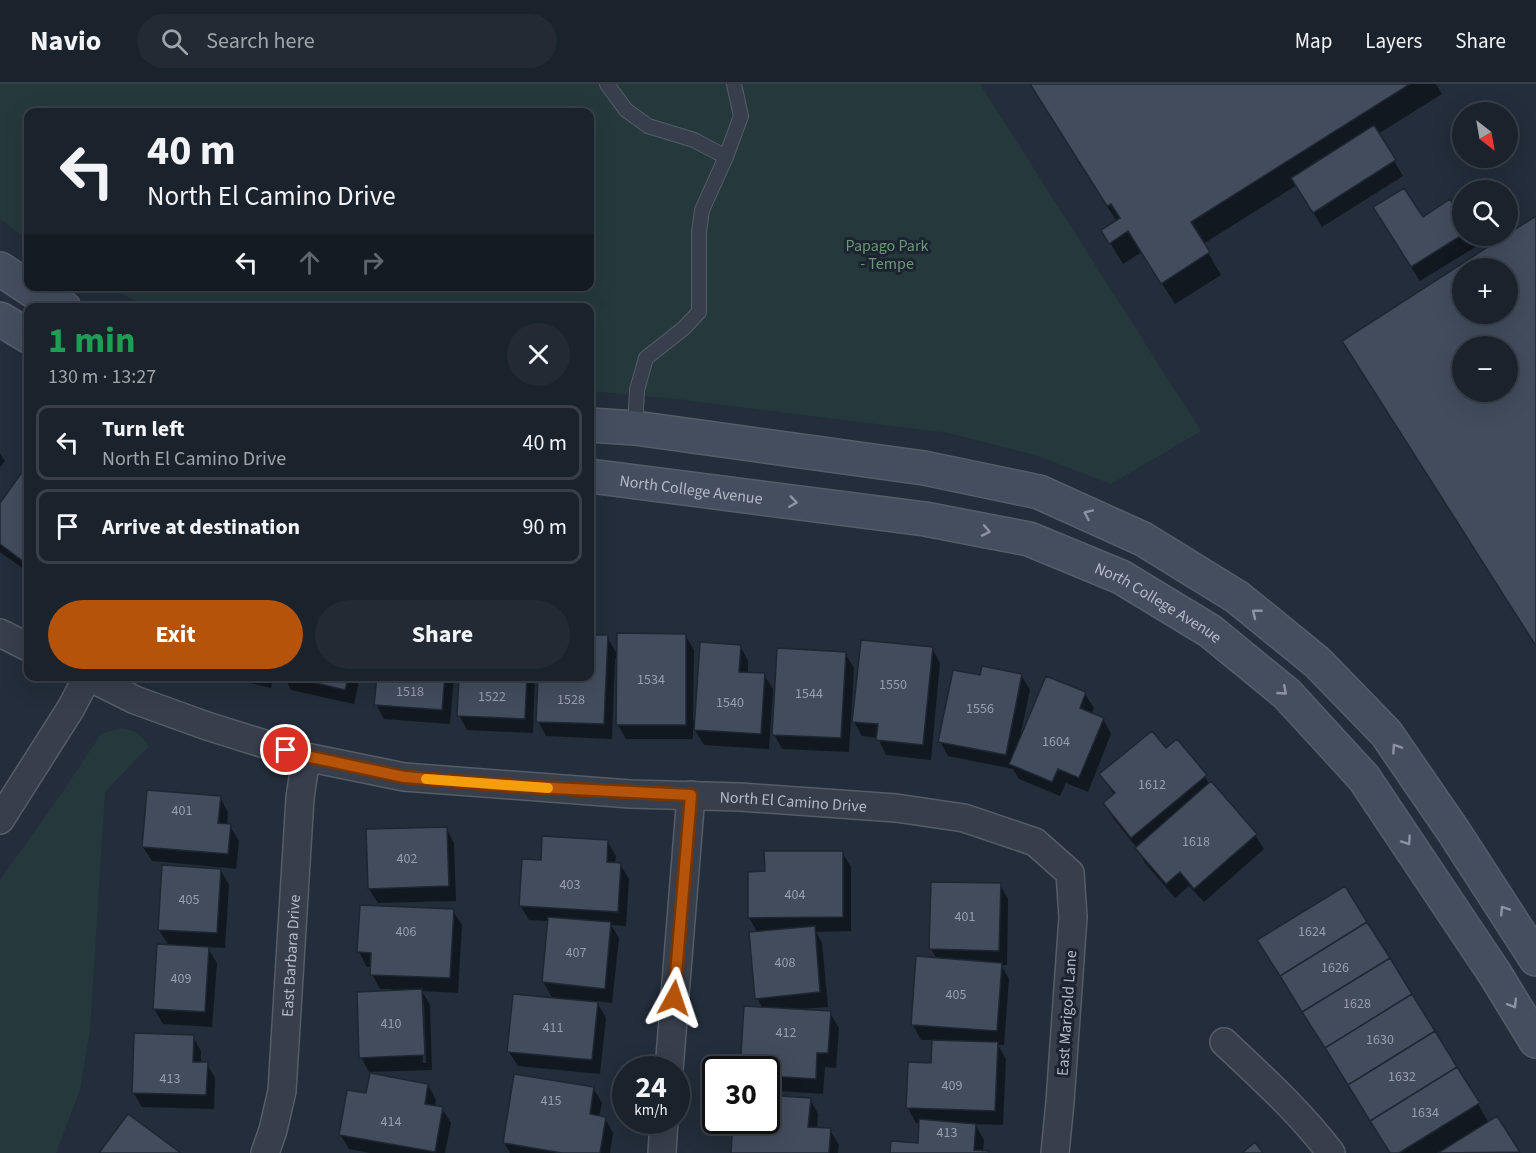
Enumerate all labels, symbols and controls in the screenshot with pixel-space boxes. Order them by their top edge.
search box [137,14,557,68]
text: Navio [30,21,101,61]
icon: search [158,25,191,58]
text: Search here [206,25,315,57]
text: Map [1295,26,1332,56]
text: Layers [1365,26,1422,56]
text: Share [1455,26,1506,56]
north arrow [1452,102,1518,168]
map controls [1452,102,1518,402]
text: 40 m [147,121,236,181]
icon: left [48,132,126,210]
text: North El Camino Drive [147,177,396,216]
button: search [1452,180,1518,246]
park label: Papago Park - Tempe [846,235,928,275]
icon: left [230,246,263,279]
icon: ahead [293,246,326,279]
icon: right [356,246,389,279]
button: + [1452,258,1518,324]
text: 1 min [48,315,136,366]
button: close [507,323,570,386]
button: − [1452,336,1518,402]
text: 130 m · 13:27 [48,363,156,391]
text: Turn left [102,413,184,445]
icon: left [51,426,84,459]
text: 40 m [522,427,567,459]
text: North El Camino Drive [102,445,286,473]
street label: North College Avenue [618,470,764,510]
one-way arrow [789,495,798,507]
icon: arrive [51,510,84,543]
one-way arrow [1084,510,1095,522]
text: Arrive at destination [102,511,300,543]
text: 90 m [522,511,567,543]
one-way arrow [981,524,991,537]
street label: North College Avenue [1091,557,1226,648]
button: Exit [48,600,303,669]
button: Share [315,600,570,669]
one-way arrow [1252,609,1263,620]
house number: 1534 [637,670,665,690]
house number: 1550 [879,675,907,695]
house number: 1518 [396,682,424,702]
house number: 1544 [795,684,823,704]
one-way arrow [1276,684,1287,695]
house number: 1522 [478,687,506,707]
house number: 1528 [557,690,585,710]
house number: 1540 [716,693,744,713]
house number: 1556 [966,699,994,719]
pin [260,724,311,775]
house number: 1604 [1042,732,1070,752]
icon: arrive [269,733,302,766]
one-way arrow [1392,743,1403,754]
house number: 1612 [1138,775,1166,795]
street label: North El Camino Drive [719,786,868,818]
house number: 401 [172,801,192,821]
house number: 1618 [1182,832,1210,852]
one-way arrow [1400,834,1411,845]
house number: 402 [397,849,417,869]
house number: 403 [560,875,580,895]
house number: 404 [785,885,805,905]
house number: 405 [179,890,199,910]
street label: East Barbara Drive [277,894,306,1017]
one-way arrow [1500,905,1511,916]
house number: 401 [955,907,975,927]
house number: 406 [396,922,416,942]
house number: 1624 [1298,922,1326,942]
house number: 407 [566,943,586,963]
street label: East Marigold Lane [1052,949,1082,1077]
house number: 408 [775,953,795,973]
house number: 1626 [1321,958,1349,978]
position arrow [642,966,706,1030]
house number: 409 [171,969,191,989]
house number: 405 [946,985,966,1005]
house number: 1628 [1343,994,1371,1014]
one-way arrow [1506,998,1518,1008]
house number: 410 [381,1014,401,1034]
house number: 411 [543,1018,563,1038]
house number: 412 [776,1023,796,1043]
house number: 1630 [1366,1030,1394,1050]
speed limit sign: 30 [702,1056,780,1134]
text: 24 [635,1066,667,1109]
house number: 1632 [1388,1067,1416,1087]
house number: 413 [160,1069,180,1089]
house number: 409 [942,1076,962,1096]
house number: 415 [541,1091,561,1111]
text: km/h [634,1100,668,1121]
house number: 1634 [1411,1103,1439,1123]
house number: 414 [381,1112,401,1132]
house number: 413 [937,1123,957,1143]

